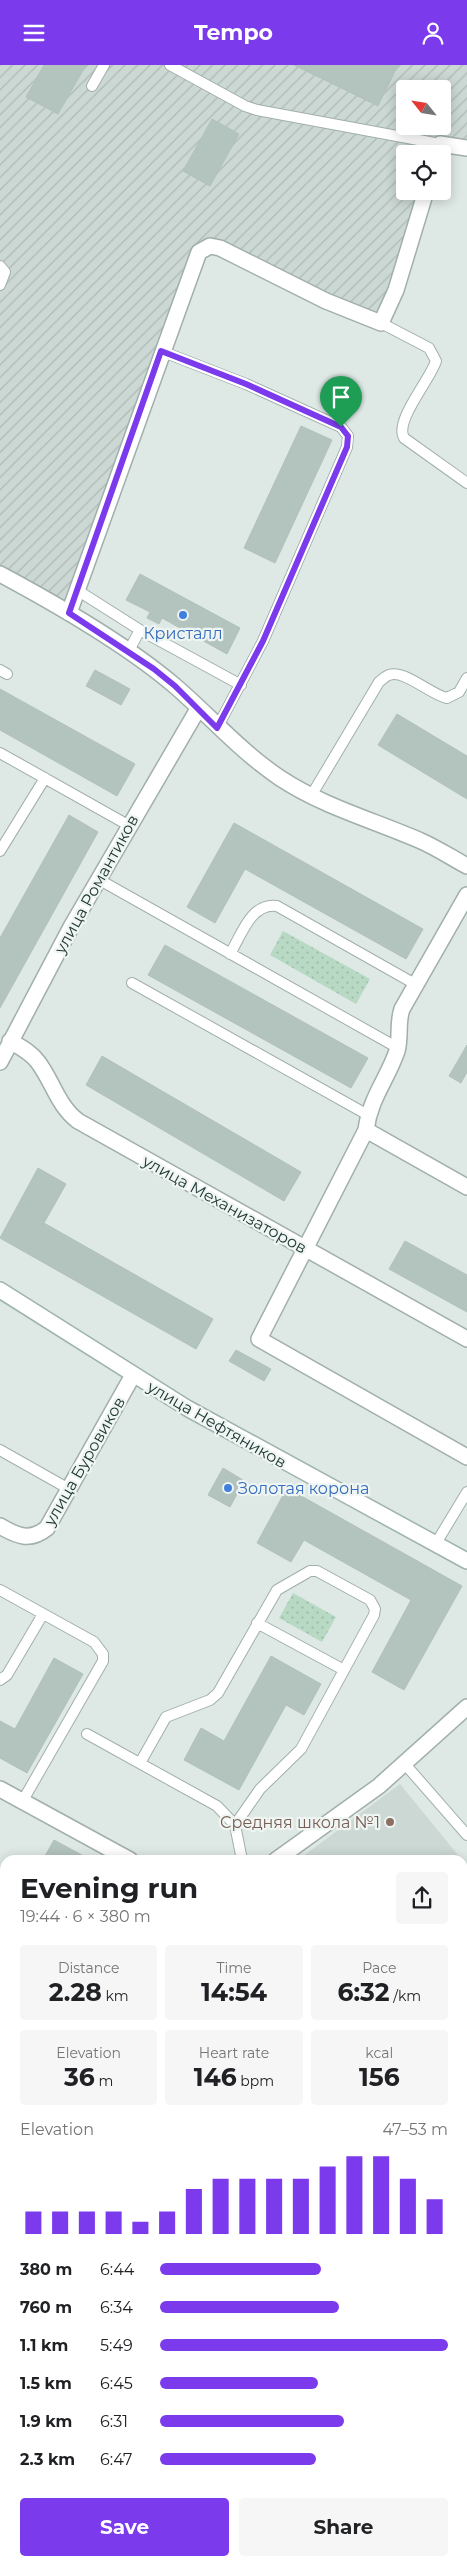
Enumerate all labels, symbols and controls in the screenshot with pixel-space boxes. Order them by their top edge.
icon: menu [20,19,48,47]
text: Tempo [194,19,273,46]
icon: person [419,19,447,47]
north arrow [396,80,451,135]
map controls [396,80,451,200]
button: locate [396,145,451,200]
pin [320,376,362,427]
icon: arrive [327,383,355,411]
marker: Кристалл [177,609,189,621]
place label: Кристалл [143,624,223,643]
street label: улица Романтиков [50,812,142,958]
street label: улица Механизаторов [138,1151,310,1258]
street label: улица Нефтяников [143,1376,290,1472]
street label: улица Буровиков [39,1394,129,1530]
place label: Золотая корона [238,1479,369,1498]
marker: Золотая корона [222,1482,234,1494]
place label: Средняя школа №1 [220,1813,380,1832]
marker: Средняя школа №1 [384,1816,396,1828]
text: Evening run [20,1871,198,1905]
button: share [396,1872,448,1924]
text: 19:44 · 6 × 380 m [20,1907,151,1926]
text: Distance [58,1959,119,1977]
text: Time [216,1959,252,1977]
text: Pace [362,1959,396,1977]
text: 2.28 [49,1977,102,2007]
text: 14:54 [201,1977,267,2007]
text: 6:32 [338,1977,389,2007]
text: km [102,1987,129,2005]
text: /km [389,1987,421,2005]
text: Elevation [56,2044,121,2062]
text: Heart rate [199,2044,269,2062]
text: kcal [365,2044,393,2062]
text: 36 [64,2062,95,2092]
text: 146 [194,2062,237,2092]
text: 156 [359,2062,400,2092]
text: m [95,2072,113,2090]
text: bpm [237,2072,274,2090]
text: Elevation [20,2120,94,2139]
text: 47–53 m [382,2120,448,2139]
text: 380 m [20,2260,72,2279]
text: 6:44 [100,2260,134,2279]
text: 760 m [20,2298,72,2317]
text: 6:34 [100,2298,133,2317]
text: 1.1 km [20,2336,68,2355]
text: 5:49 [100,2336,133,2355]
text: 1.5 km [20,2374,72,2393]
text: 6:45 [100,2374,133,2393]
text: 1.9 km [20,2412,72,2431]
text: 6:31 [100,2412,128,2431]
text: 2.3 km [20,2450,75,2469]
text: 6:47 [100,2450,132,2469]
button: Save [20,2498,229,2556]
button: Share [239,2498,448,2556]

